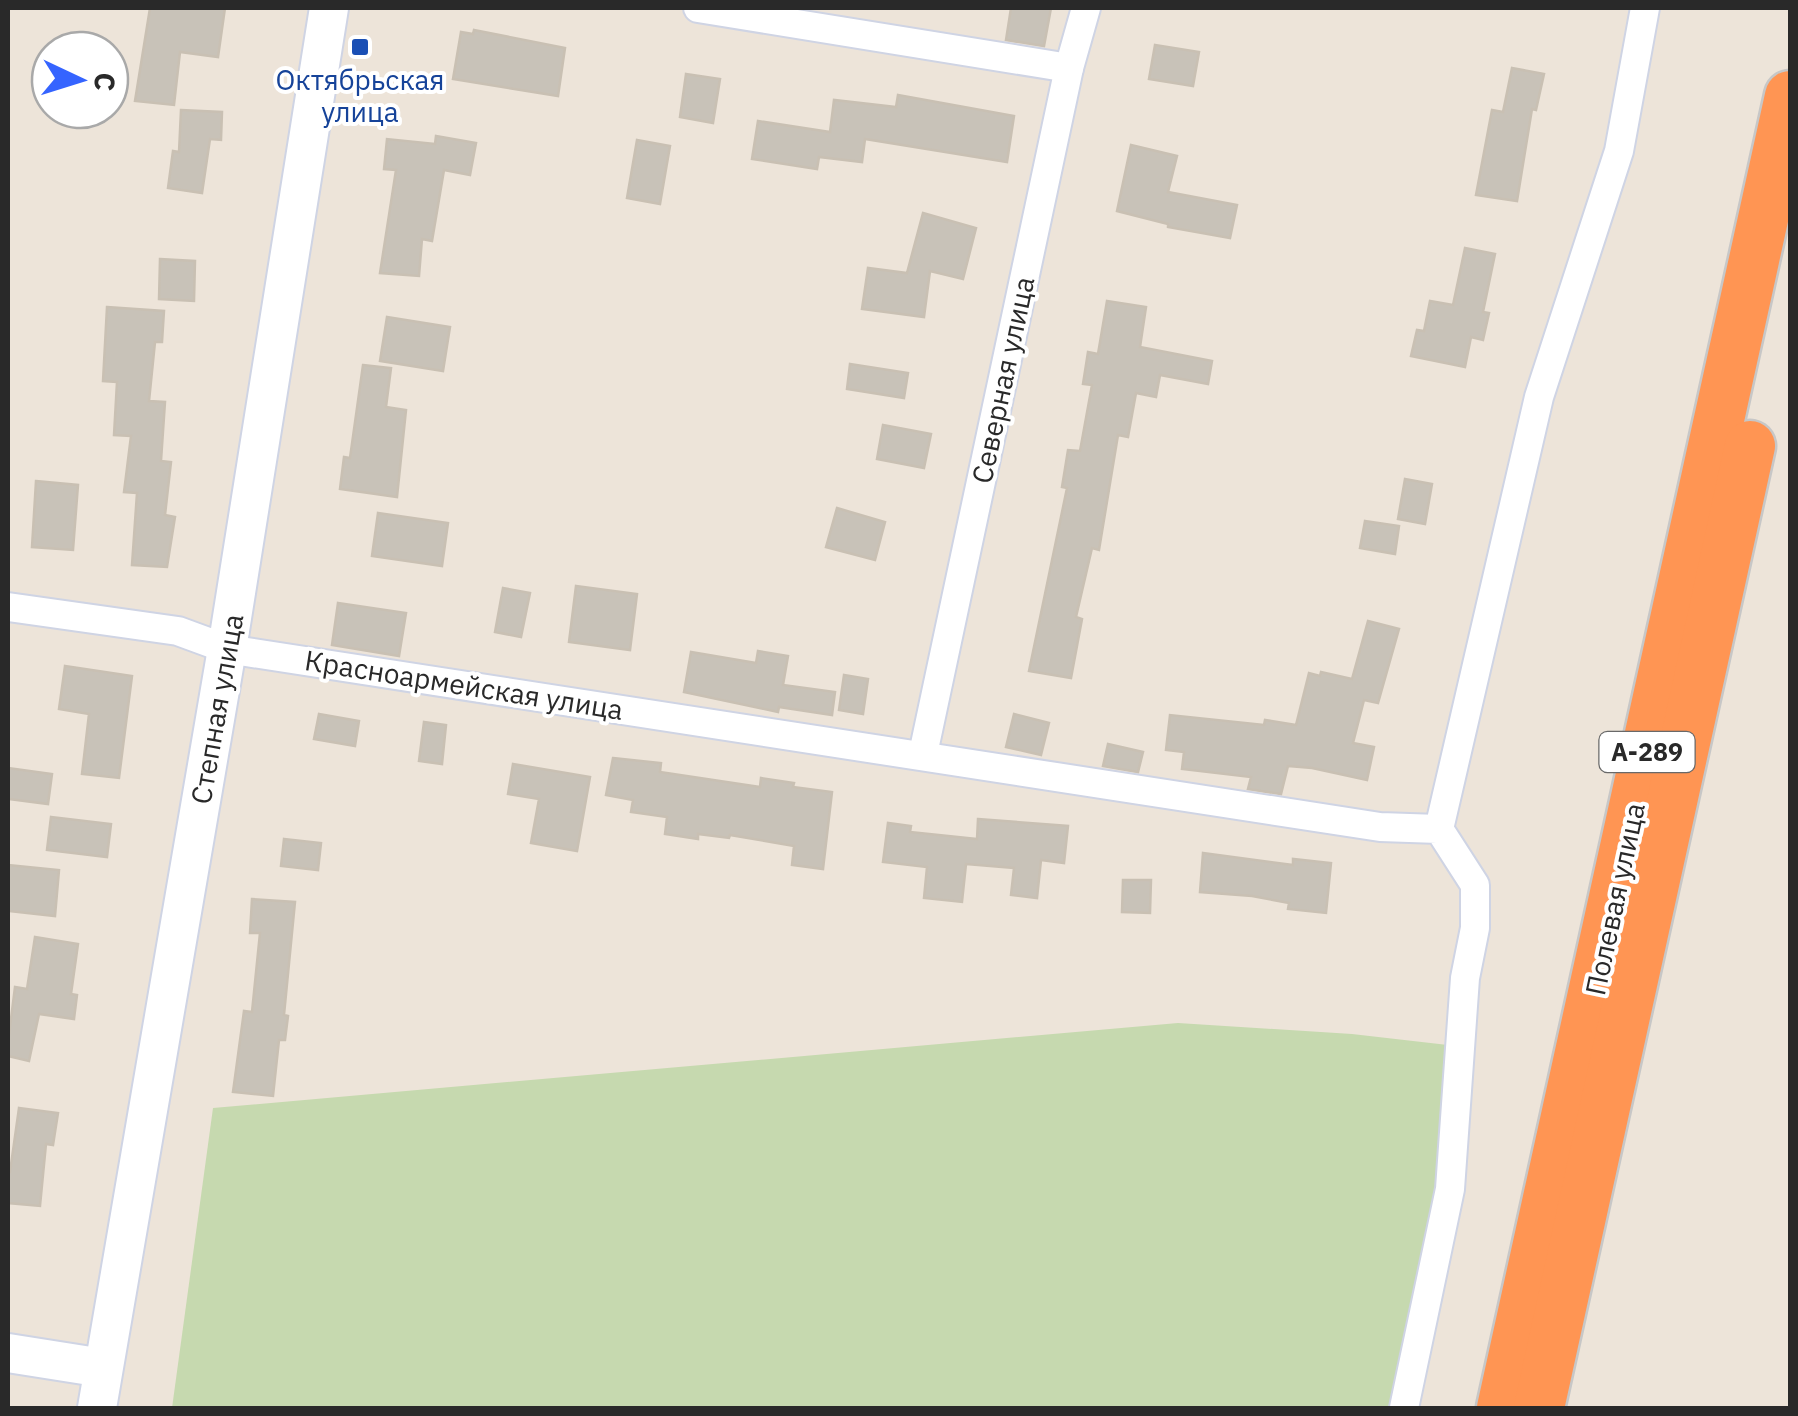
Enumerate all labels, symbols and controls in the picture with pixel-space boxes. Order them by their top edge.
north arrow [30,30,130,130]
marker: Октябрьская улица [349,36,371,58]
place label: Октябрьская улица [276,61,444,130]
text: С [86,71,125,92]
street label: Северная улица [963,273,1043,487]
street label: Степная улица [182,611,251,807]
street label: Красноармейская улица [302,641,626,728]
road number: А-289 [1600,732,1694,772]
street label: Полевая улица [1576,799,1653,998]

